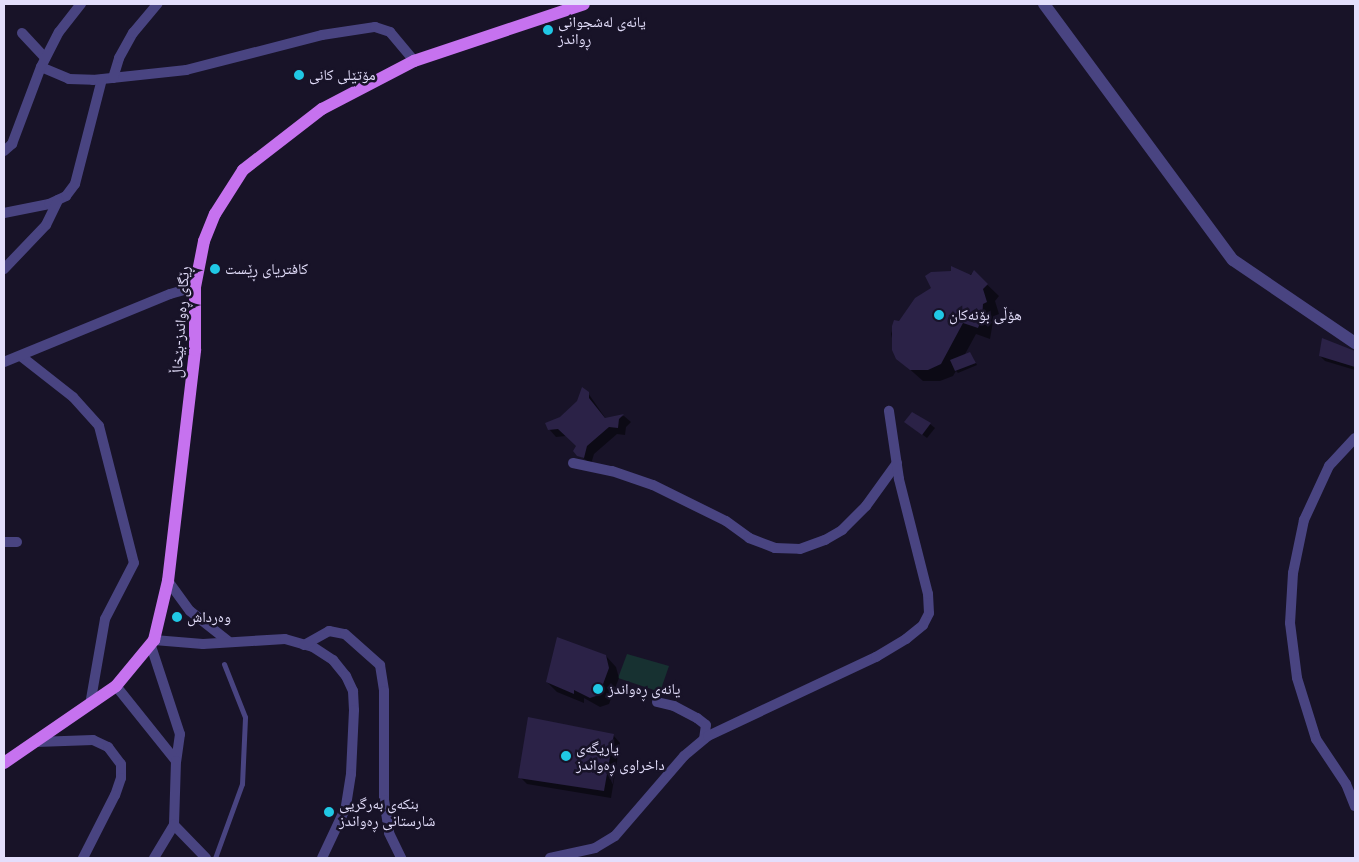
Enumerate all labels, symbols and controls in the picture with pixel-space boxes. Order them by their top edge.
place label: یانەی لەشجوانی ڕواندز [558,12,646,47]
marker: یانەی لەشجوانی ڕواندز [542,24,554,36]
place label: مۆتێلی کانی [309,66,376,84]
marker: مۆتێلی کانی [293,69,305,81]
place label: کافتریای ڕێست [225,260,308,278]
marker: کافتریای ڕێست [209,263,221,275]
street label: ڕێگای ڕەواندز-بێخاڵ [167,265,193,379]
place label: هۆڵی بۆنەکان [949,306,1022,324]
marker: هۆڵی بۆنەکان [933,309,945,321]
place label: وەرداش [187,608,231,626]
marker: وەرداش [171,611,183,623]
place label: یانەی ڕەواندز [608,680,680,698]
marker: یانەی ڕەواندز [592,683,604,695]
place label: یاریگەی داخراوی ڕەواندز [576,738,665,773]
marker: یاریگەی داخراوی ڕەواندز [560,750,572,762]
place label: بنکەی بەرگریی شارستانی ڕەواندز [339,794,435,829]
marker: بنکەی بەرگریی شارستانی ڕەواندز [323,806,335,818]

